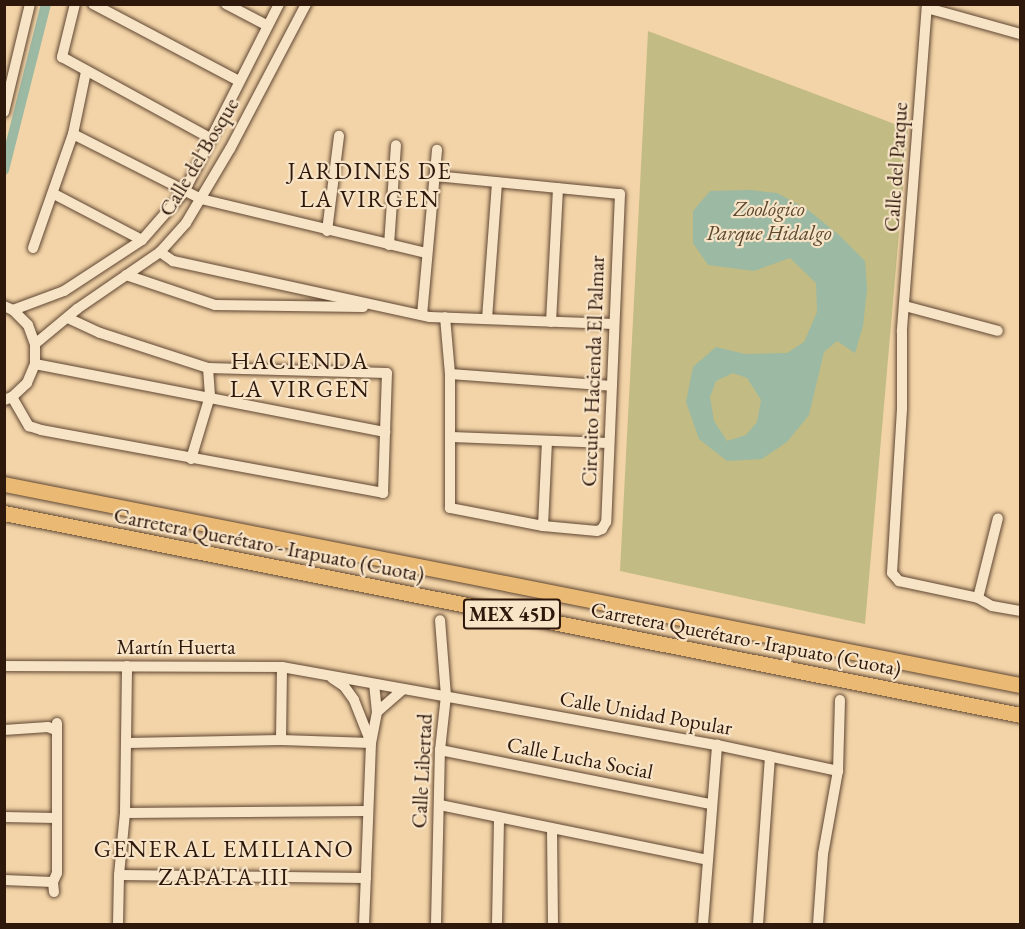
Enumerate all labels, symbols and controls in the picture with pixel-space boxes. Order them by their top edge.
street label: Calle del Bosque [154,93,244,221]
street label: Calle del Parque [879,101,913,233]
district label: JARDINES DE LA VIRGEN [288,157,452,213]
park label: Zoológico Parque Hidalgo [706,196,832,246]
street label: Circuito Hacienda El Palmar [576,255,610,487]
district label: HACIENDA LA VIRGEN [230,347,370,403]
street label: Carretera Querétaro - Irapuato (Cuota) [112,503,426,587]
road number: MEX 45D [462,597,562,631]
street label: Carretera Querétaro - Irapuato (Cuota) [589,597,903,681]
street label: Martín Huerta [116,634,236,660]
street label: Calle Unidad Popular [558,685,734,741]
street label: Calle Libertad [406,713,438,829]
street label: Calle Lucha Social [505,731,655,785]
district label: GENERAL EMILIANO ZAPATA III [94,835,354,891]

